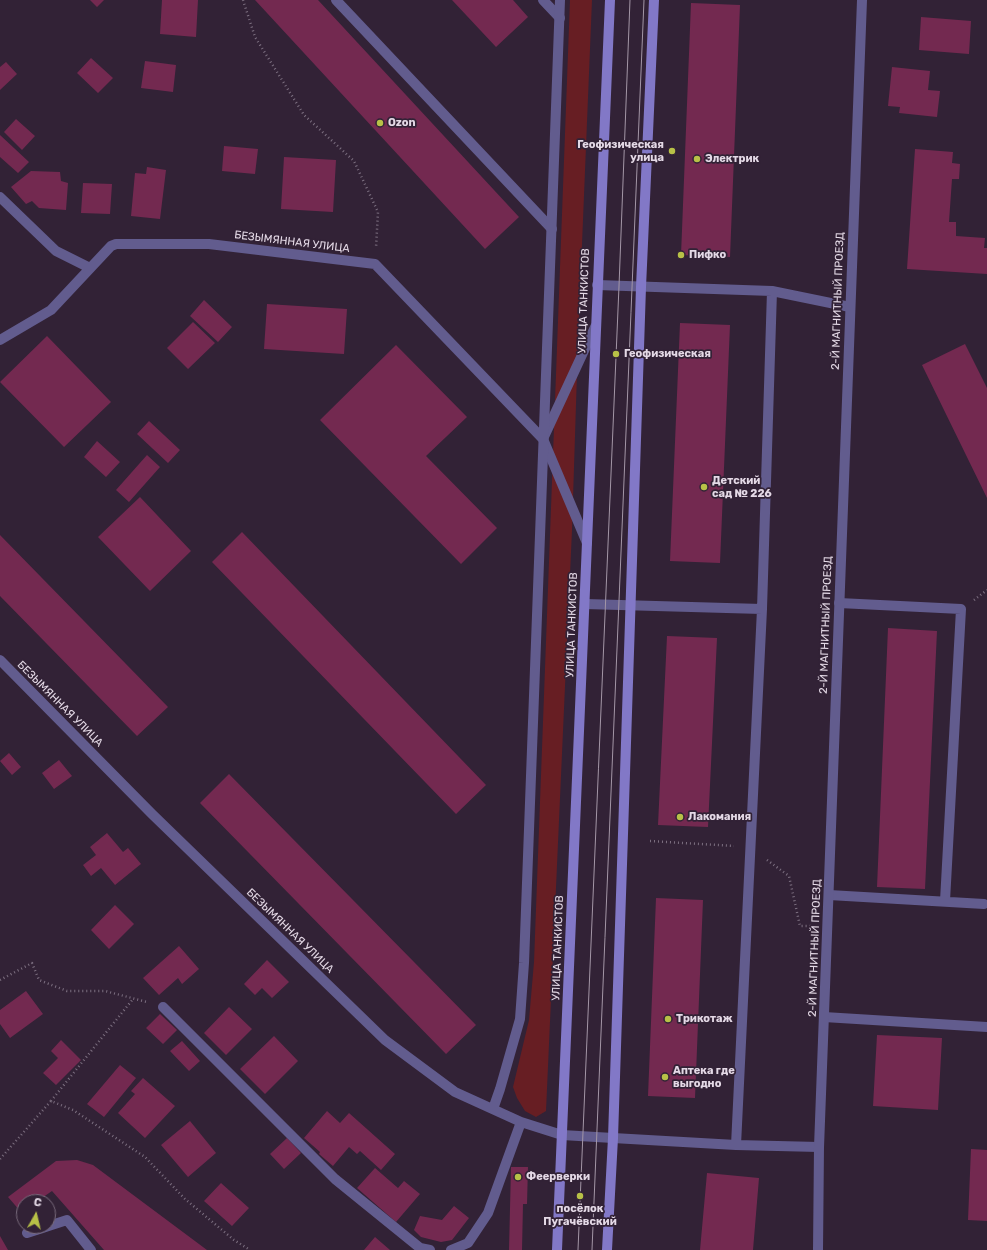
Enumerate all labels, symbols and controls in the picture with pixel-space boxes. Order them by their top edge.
place label: Ozon [388,116,416,130]
marker: Ozon [375,118,385,128]
place label: Геофизическая улица [577,138,664,164]
marker: Геофизическая улица [667,146,677,156]
place label: Электрик [705,152,759,166]
marker: Электрик [692,154,702,164]
street label: БЕЗЫМЯННАЯ УЛИЦА [234,228,350,256]
street label: 2-Й МАГНИТНЫЙ ПРОЕЗД [829,232,847,370]
street label: УЛИЦА ТАНКИСТОВ [576,248,592,354]
place label: Пифко [689,248,726,262]
marker: Пифко [676,250,686,260]
place label: Геофизическая [624,347,711,361]
marker: Геофизическая [611,349,621,359]
place label: Детский сад № 226 [712,474,772,500]
marker: Детский сад № 226 [699,482,709,492]
street label: 2-Й МАГНИТНЫЙ ПРОЕЗД [817,556,835,694]
street label: УЛИЦА ТАНКИСТОВ [564,572,580,678]
street label: БЕЗЫМЯННАЯ УЛИЦА [14,658,106,750]
place label: Лакомания [688,810,751,824]
marker: Лакомания [675,812,685,822]
street label: 2-Й МАГНИТНЫЙ ПРОЕЗД [806,879,824,1017]
street label: БЕЗЫМЯННАЯ УЛИЦА [244,886,336,976]
street label: УЛИЦА ТАНКИСТОВ [550,895,566,1001]
place label: Трикотаж [676,1012,733,1026]
marker: Трикотаж [663,1014,673,1024]
place label: Аптека где выгодно [673,1064,735,1090]
marker: Аптека где выгодно [660,1072,670,1082]
place label: Феерверки [526,1170,590,1184]
marker: Феерверки [513,1172,523,1182]
marker: посёлок Пугачёвский [575,1191,585,1201]
north arrow [16,1194,56,1234]
text: С [33,1196,42,1210]
place label: посёлок Пугачёвский [543,1202,617,1228]

